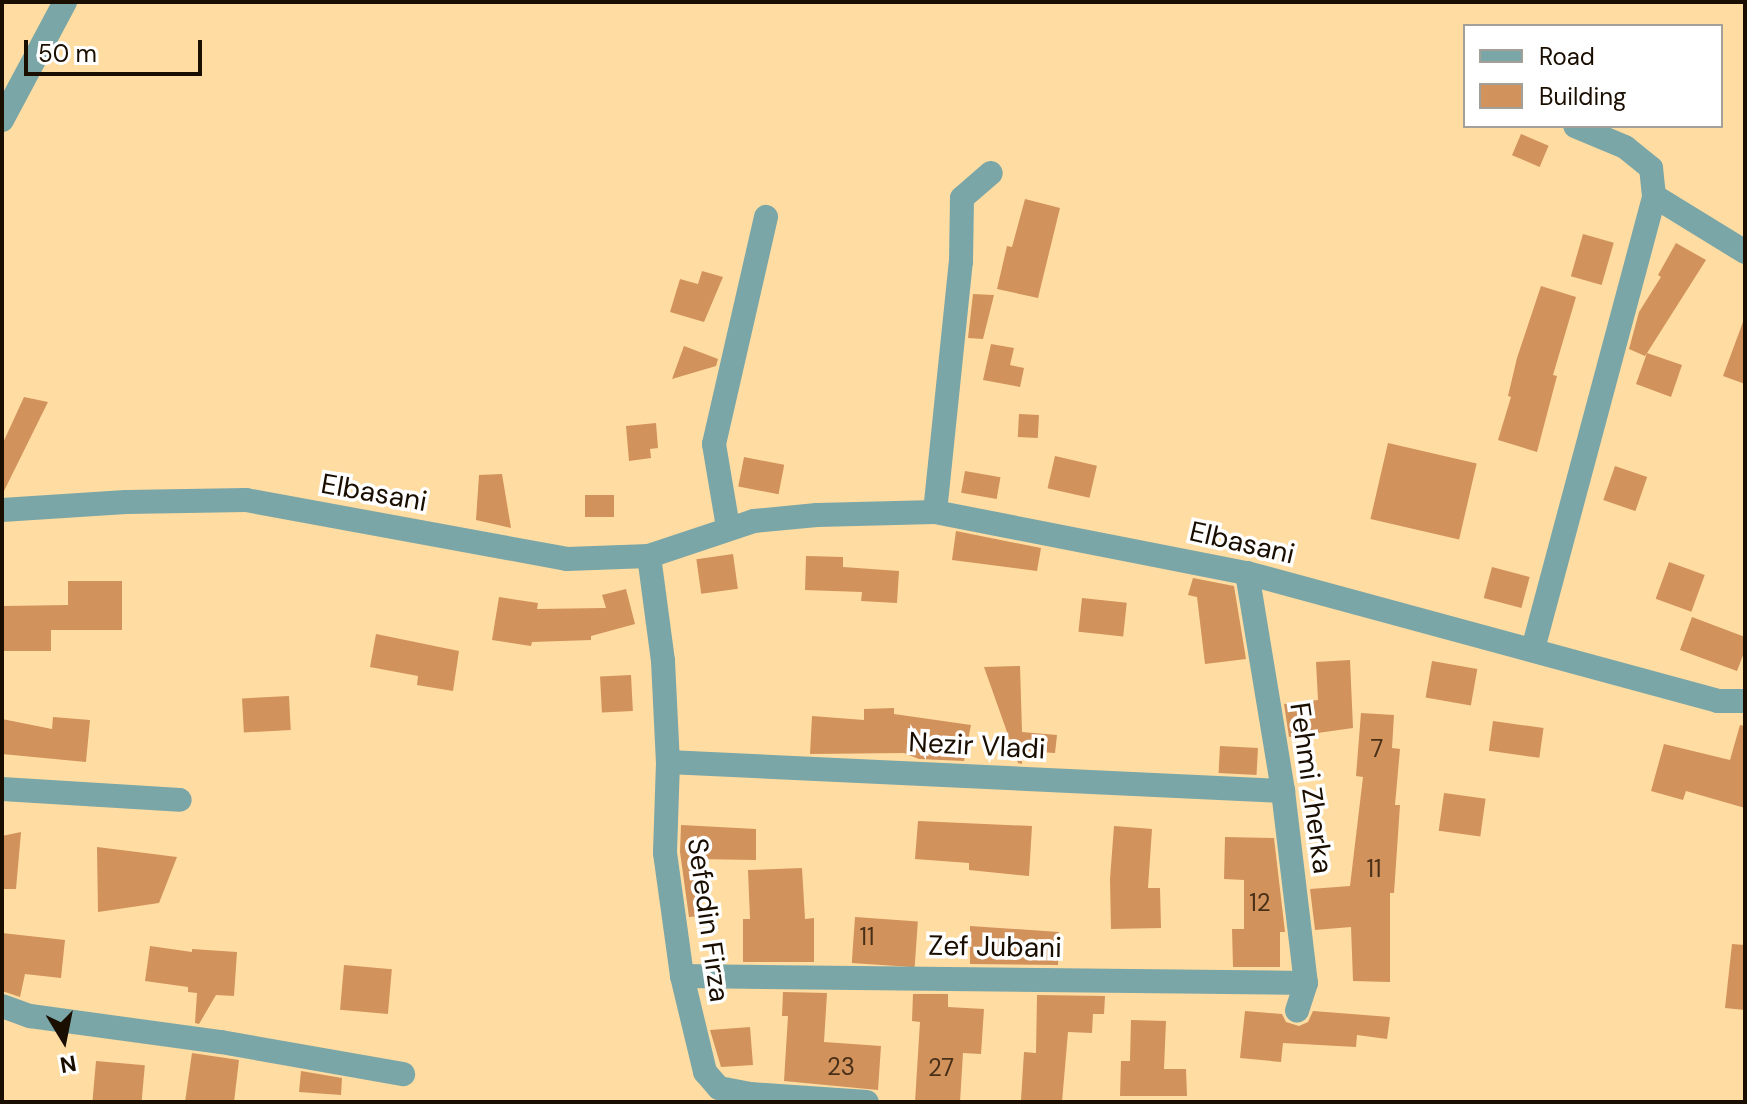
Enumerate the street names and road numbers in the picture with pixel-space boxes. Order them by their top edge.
street label: Elbasani [318,467,430,519]
street label: Elbasani [1186,515,1298,571]
street label: Fehmi Zherka [1282,700,1340,876]
street label: Nezir Vladi [908,726,1046,766]
street label: Sefedin Firza [680,836,736,1004]
street label: Zef Jubani [928,929,1062,965]

